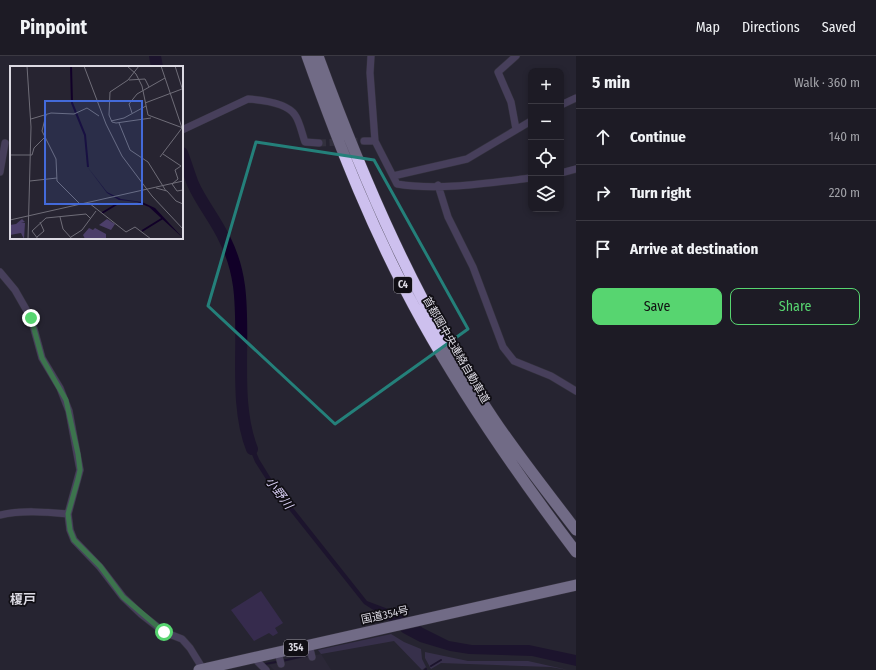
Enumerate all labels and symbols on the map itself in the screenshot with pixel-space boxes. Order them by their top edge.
inset map [10,66,183,239]
road number: C4 [394,277,412,293]
street label: 首都圏中央連絡自動車道 [420,294,492,406]
route end [22,309,40,327]
water label: 小野川 [263,474,297,513]
district label: 榎戸 [10,592,36,607]
street label: 国道354号 [360,604,410,626]
route start [155,623,173,641]
road number: 354 [284,640,308,656]

